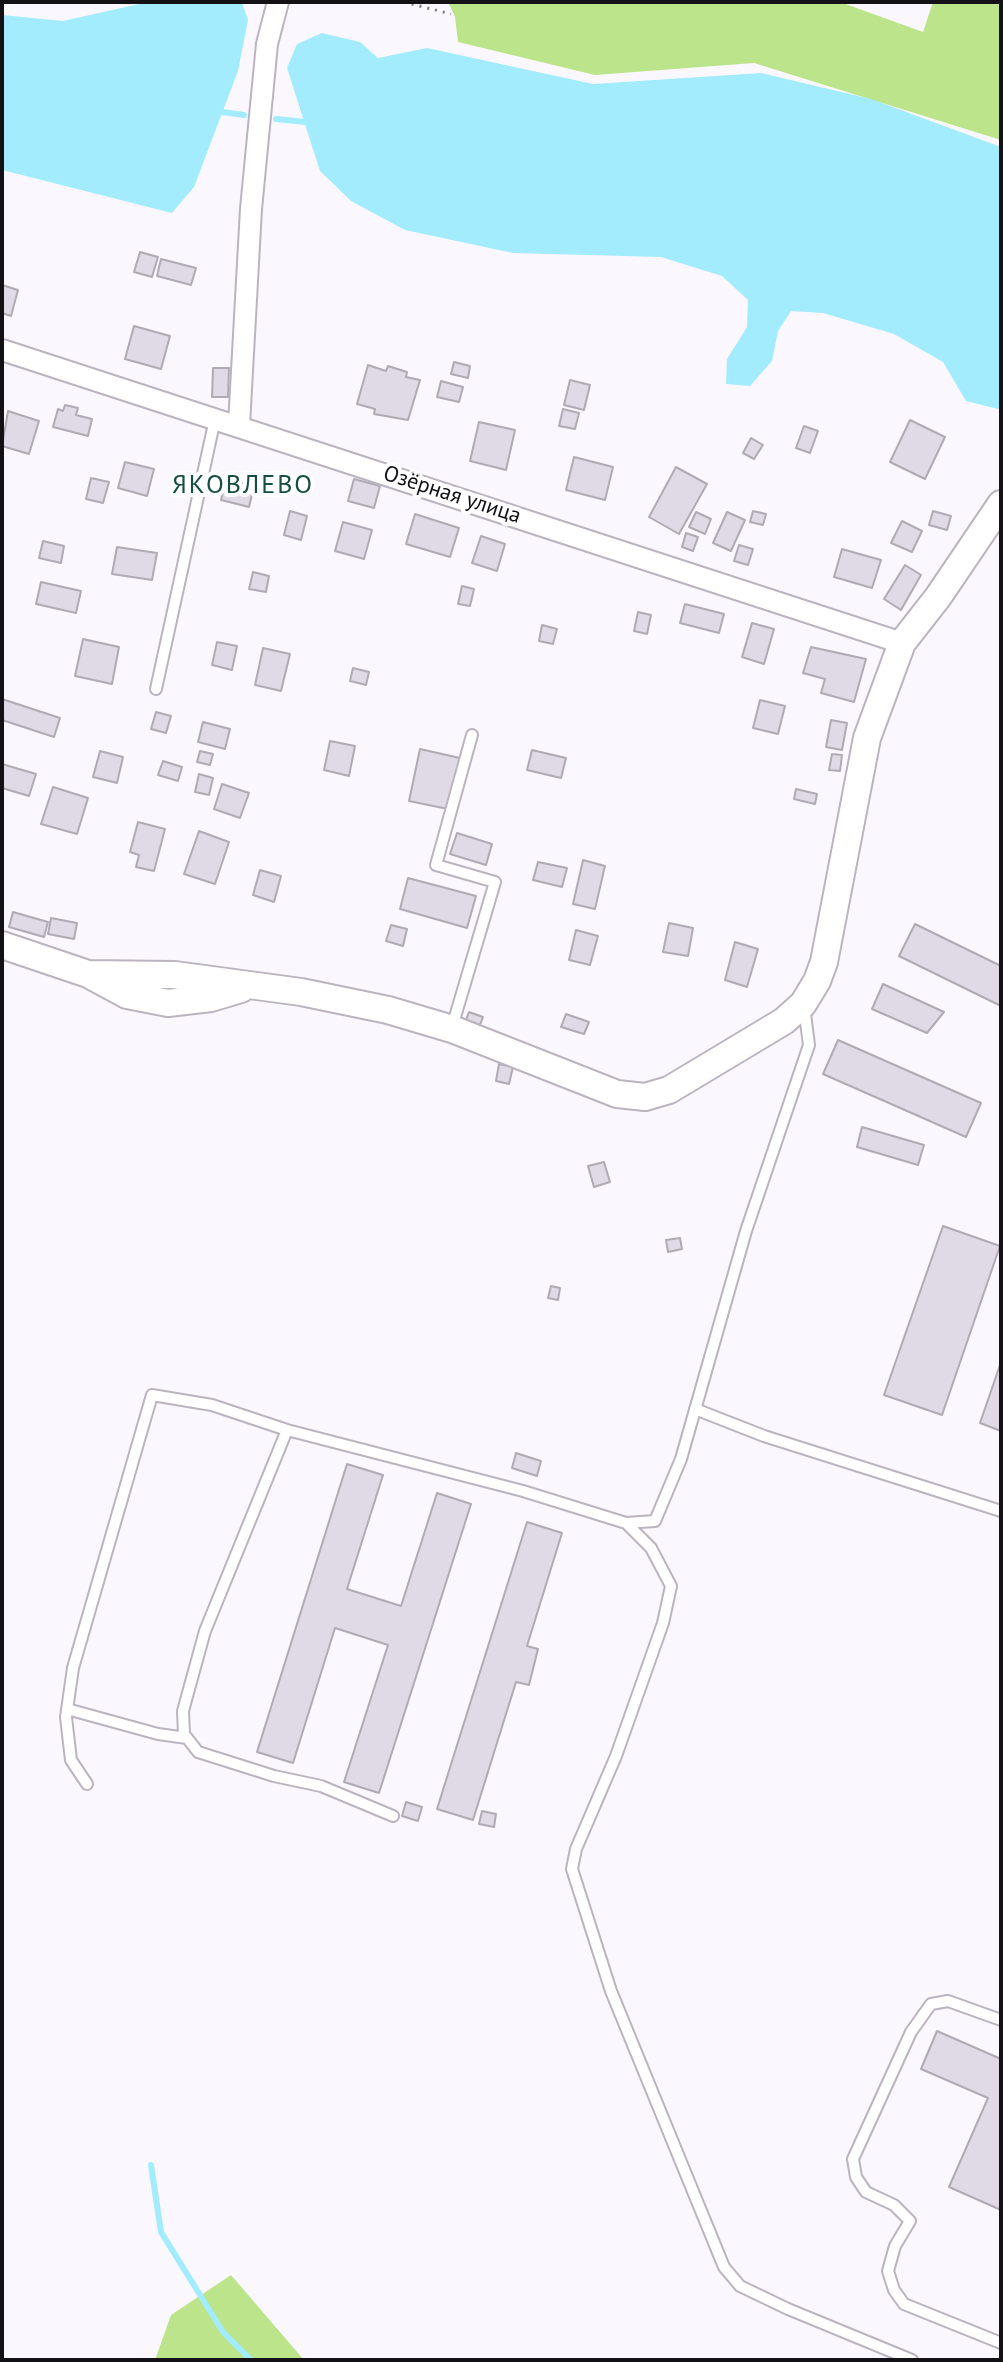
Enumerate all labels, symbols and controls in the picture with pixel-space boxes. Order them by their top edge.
street label: Озёрная улица [380,460,524,530]
district label: ЯКОВЛЕВО [172,470,314,502]

